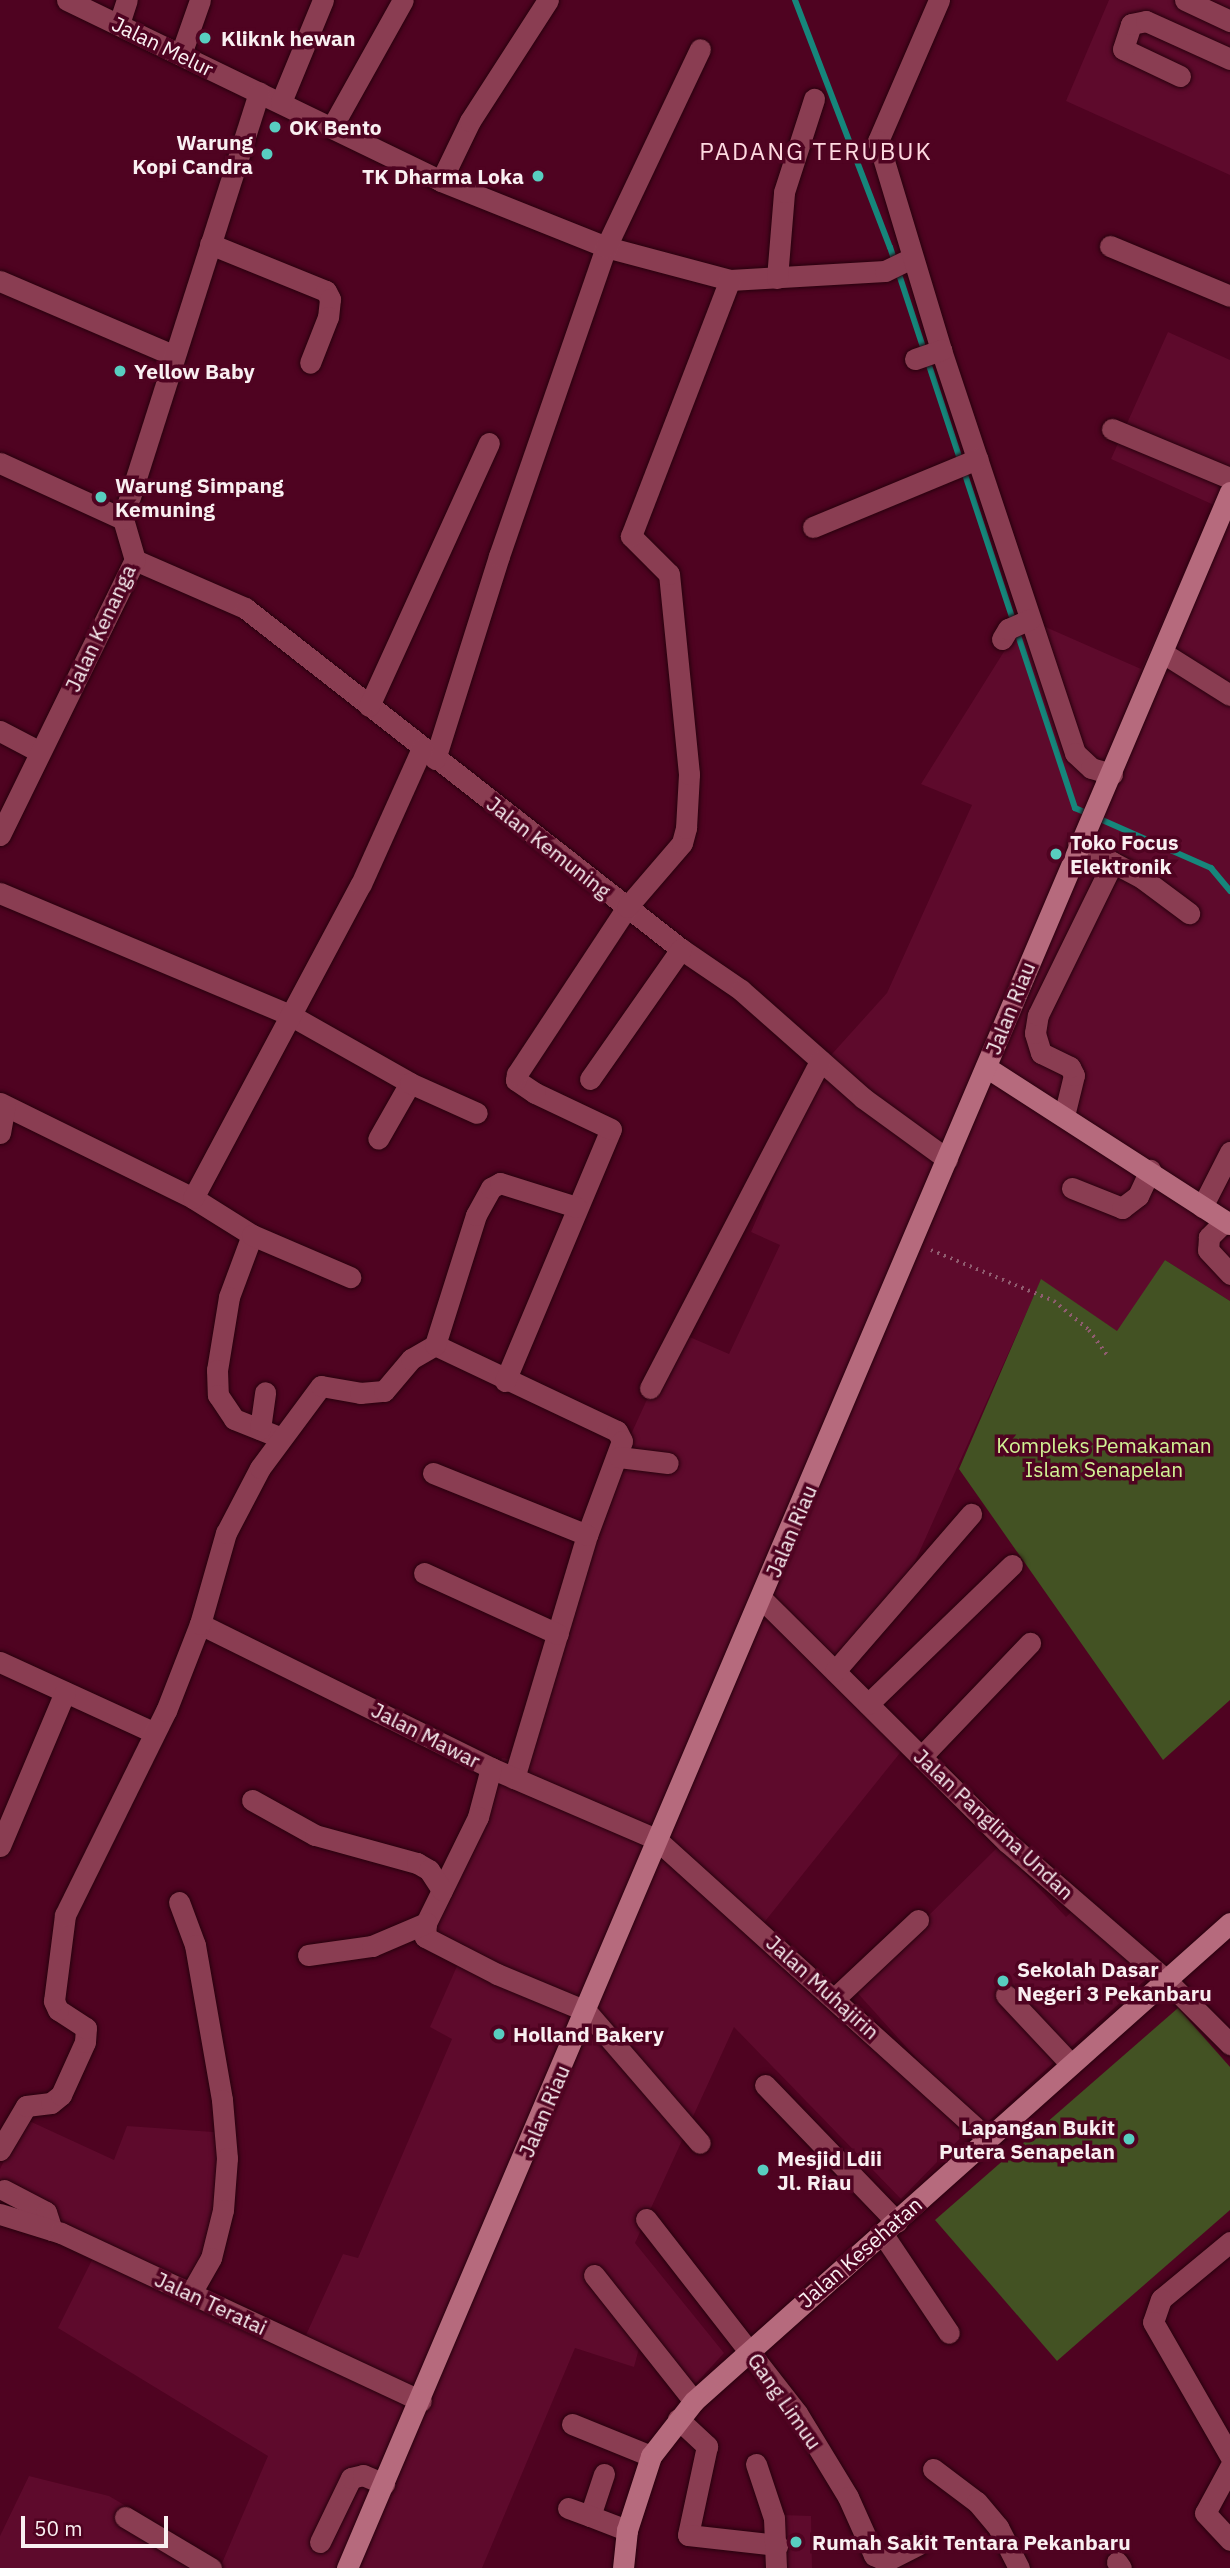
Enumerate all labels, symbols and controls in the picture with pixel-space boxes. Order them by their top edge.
street label: Jalan Melur [108,11,218,81]
place label: Kliknk hewan [221,25,356,51]
marker: Kliknk hewan [195,28,215,48]
place label: OK Bento [289,114,382,140]
marker: OK Bento [267,119,283,135]
place label: Warung Kopi Candra [132,129,253,179]
district label: PADANG TERUBUK [701,138,931,166]
marker: Warung Kopi Candra [259,146,275,162]
place label: TK Dharma Loka [362,163,524,189]
marker: TK Dharma Loka [530,168,546,184]
place label: Yellow Baby [134,358,255,384]
marker: Yellow Baby [112,363,128,379]
place label: Warung Simpang Kemuning [115,472,284,522]
marker: Warung Simpang Kemuning [93,489,109,505]
street label: Jalan Kenanga [60,560,140,696]
street label: Jalan Kemuning [482,791,616,903]
place label: Toko Focus Elektronik [1070,829,1179,879]
marker: Toko Focus Elektronik [1048,846,1064,862]
street label: Jalan Riau [980,958,1040,1058]
park label: Kompleks Pemakaman Islam Senapelan [996,1432,1212,1482]
street label: Jalan Riau [760,1481,822,1581]
street label: Jalan Mawar [367,1697,485,1773]
street label: Jalan Panglima Undan [909,1743,1079,1905]
street label: Jalan Muhajirin [761,1930,885,2044]
place label: Sekolah Dasar Negeri 3 Pekanbaru [1017,1956,1212,2006]
marker: Sekolah Dasar Negeri 3 Pekanbaru [995,1973,1011,1989]
place label: Holland Bakery [513,2021,664,2047]
marker: Holland Bakery [491,2026,507,2042]
street label: Jalan Riau [513,2061,575,2161]
place label: Lapangan Bukit Putera Senapelan [939,2114,1115,2164]
marker: Lapangan Bukit Putera Senapelan [1121,2131,1137,2147]
place label: Mesjid Ldii Jl. Riau [777,2145,882,2195]
marker: Mesjid Ldii Jl. Riau [755,2162,771,2178]
street label: Jalan Kesehatan [793,2191,927,2313]
street label: Jalan Teratai [151,2266,271,2340]
street label: Gang Limuu [743,2348,827,2454]
scale bar [24,2502,172,2546]
text: 50 m [34,2514,83,2542]
place label: Rumah Sakit Tentara Pekanbaru [812,2529,1131,2555]
marker: Rumah Sakit Tentara Pekanbaru [786,2532,806,2552]

